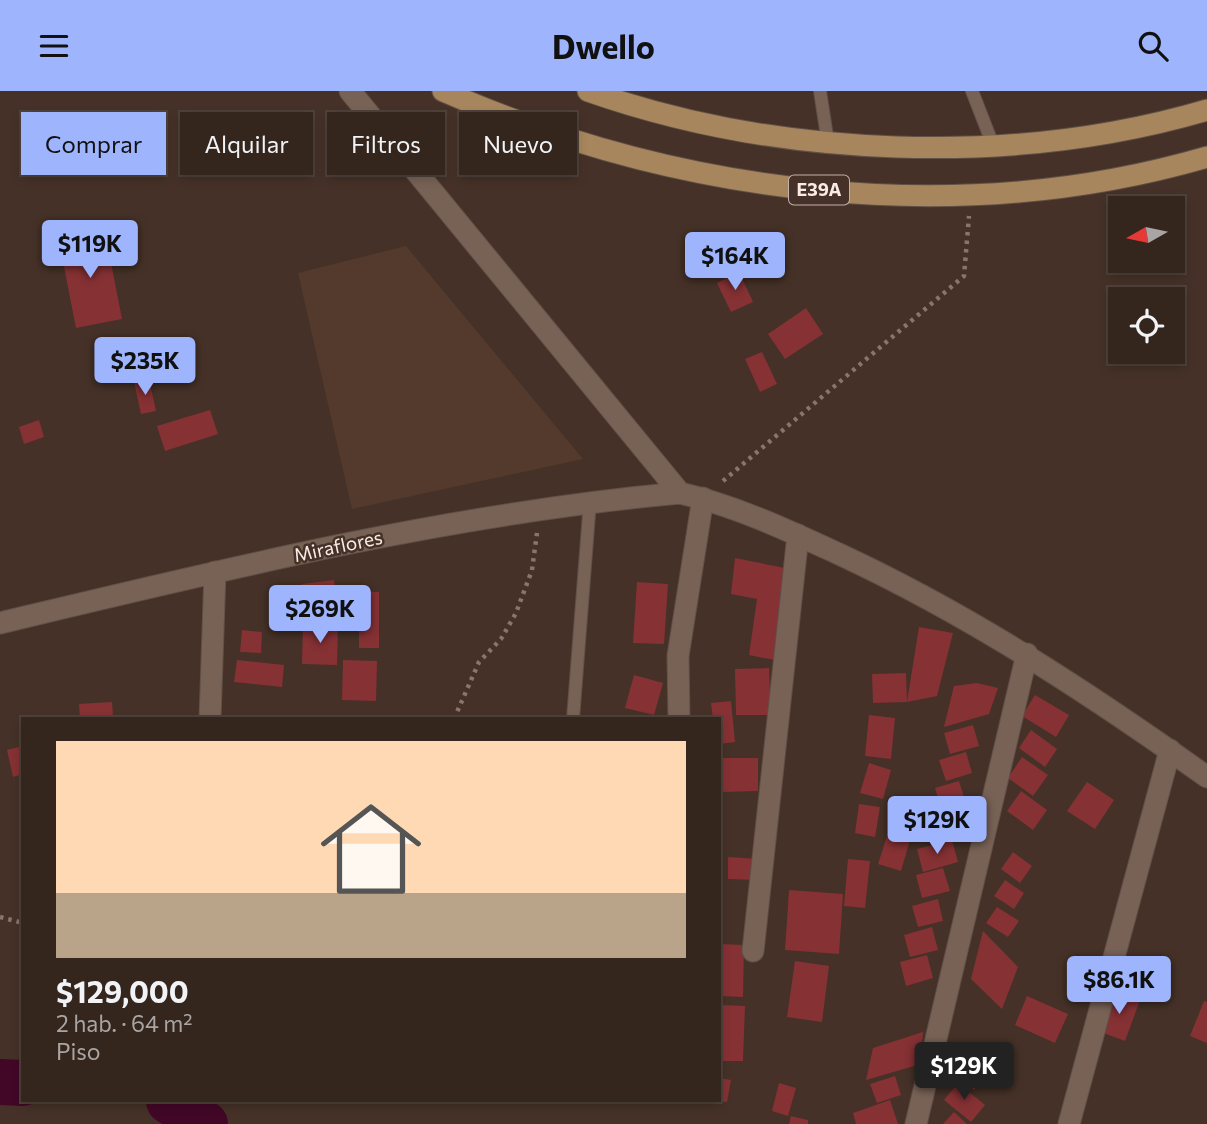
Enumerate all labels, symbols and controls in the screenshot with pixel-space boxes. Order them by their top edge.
text: Dwello [552,26,655,66]
icon: menu [35,27,73,65]
icon: search [1134,27,1172,65]
chip: Comprar [21,112,166,175]
chip: Alquilar [180,112,313,175]
chip: Filtros [327,112,445,175]
chip: Nuevo [459,112,577,175]
road number: E39A [789,175,849,205]
north arrow [1108,196,1185,273]
map controls [1108,196,1185,364]
pin: $119K [41,221,139,280]
text: $119K [58,229,122,257]
pin: $164K [686,233,784,292]
text: $164K [701,241,769,269]
button: locate [1108,287,1185,364]
pin: $235K [96,337,194,397]
text: $235K [110,346,180,374]
street label: Miraflores [291,525,384,566]
pin: $269K [271,585,369,645]
text: $269K [285,594,355,622]
icon: home [308,786,434,912]
pin: $129K [888,797,986,856]
text: $129K [904,805,970,833]
pin: $86.1K [1062,957,1176,1016]
text: $86.1K [1083,965,1155,993]
text: $129,000 [56,972,189,1009]
text: 2 hab. · 64 m² [56,1009,193,1037]
text: Piso [56,1037,101,1065]
pin: $129K [915,1042,1013,1102]
text: $129K [931,1051,997,1079]

